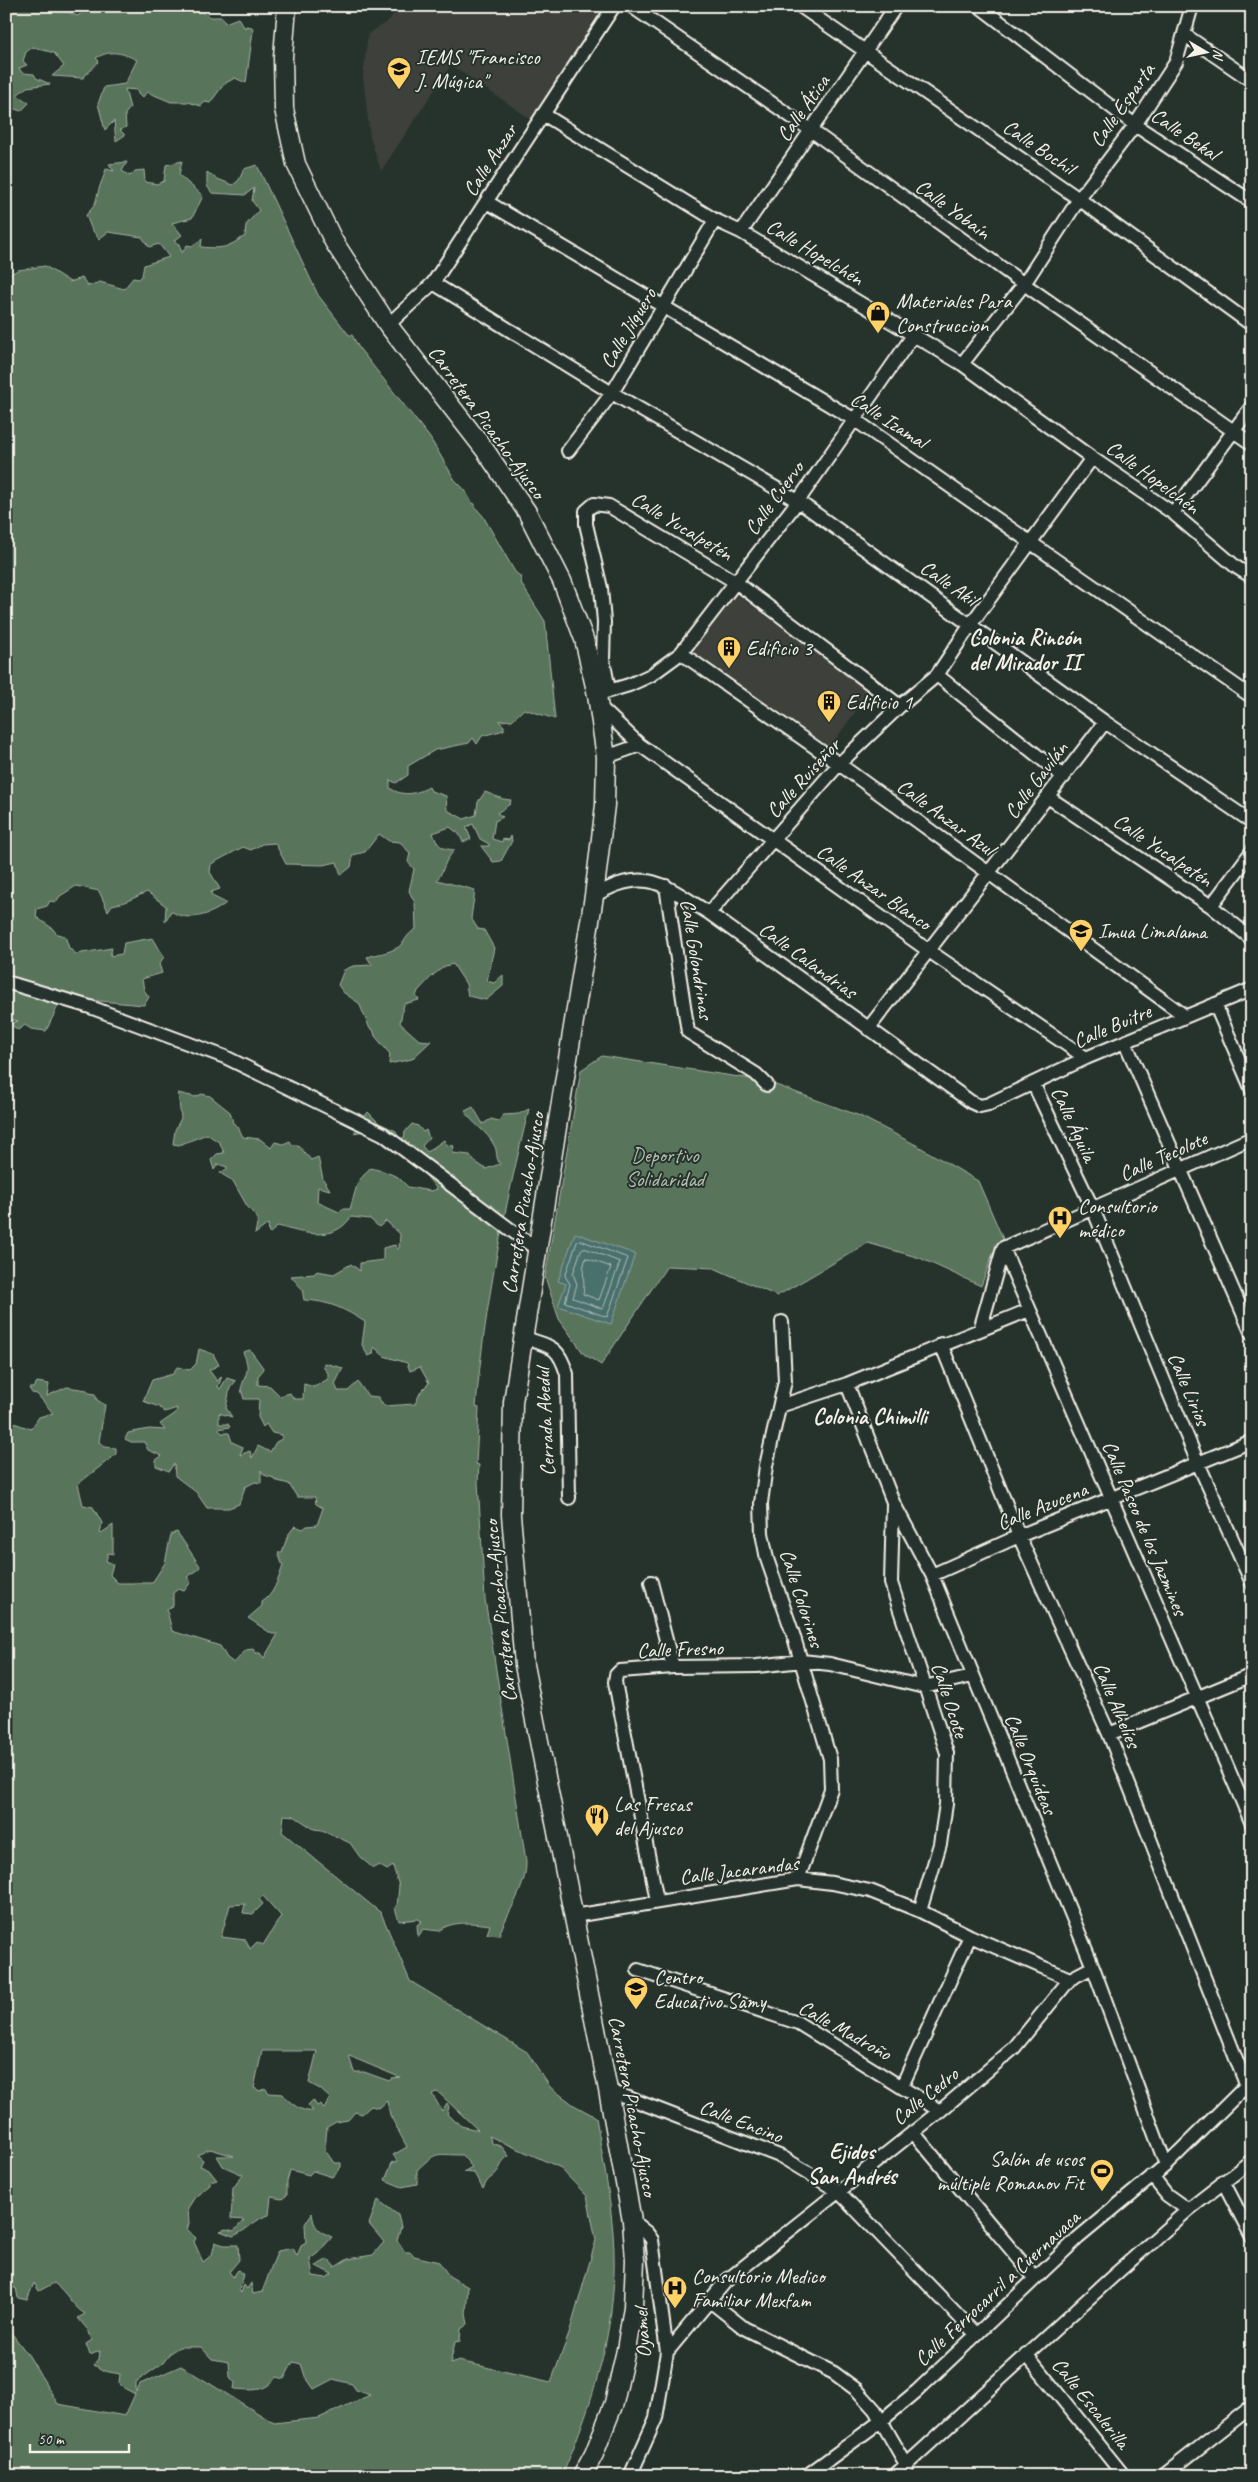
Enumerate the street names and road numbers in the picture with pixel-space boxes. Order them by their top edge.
street label: Calle Esparta [1084,56,1161,152]
street label: Calle Ática [771,68,836,146]
street label: Calle Bekal [1146,102,1227,168]
street label: Calle Bochil [998,113,1083,182]
street label: Calle Anzar [457,118,524,201]
street label: Calle Yobaín [910,173,996,245]
street label: Calle Hopelchén [762,213,869,292]
street label: Calle Jilguero [594,282,663,373]
street label: Carretera Picacho-Ajusco [423,340,553,506]
street label: Calle Izamal [846,386,935,456]
street label: Calle Hopelchén [1101,434,1205,520]
street label: Calle Cuervo [739,454,811,540]
street label: Calle Yucalpetén [627,486,738,567]
street label: Calle Akil [915,554,985,614]
street label: Calle Ruiseñor [760,731,847,823]
street label: Calle Gavilán [998,736,1074,824]
street label: Calle Anzar Azul [892,773,1003,863]
street label: Calle Yucalpetén [1109,807,1218,893]
street label: Calle Anzar Blanco [812,838,938,938]
street label: Calle Golondrinas [675,897,720,1023]
street label: Calle Calandrias [754,916,863,1005]
street label: Calle Buitre [1069,998,1156,1054]
street label: Calle Águila [1045,1082,1104,1168]
street label: Carretera Picacho-Ajusco [496,1108,551,1295]
street label: Calle Tecolote [1115,1125,1212,1187]
street label: Calle Lirios [1162,1348,1217,1431]
street label: Cerrada Abedul [529,1364,561,1477]
street label: Calle Paseo de los Jazmines [1096,1437,1194,1621]
street label: Calle Azucena [993,1476,1092,1536]
street label: Carretera Picacho-Ajusco [477,1516,522,1703]
street label: Calle Colorines [774,1546,831,1652]
street label: Calle Fresno [637,1634,725,1663]
street label: Calle Alhelíes [1087,1658,1147,1753]
street label: Calle Ocote [926,1659,975,1743]
street label: Calle Orquídeas [999,1710,1064,1820]
street label: Calle Jacarandas [678,1850,802,1890]
street label: Calle Madroño [794,1994,897,2067]
street label: Carretera Picacho-Ajusco [603,2014,664,2201]
street label: Calle Cedro [886,2060,965,2131]
street label: Calle Encino [696,2093,788,2149]
street label: Calle Ferrocarril a Cuernavaca [909,2203,1087,2372]
street label: Oyamel [627,2304,657,2359]
street label: Calle Escalerilla [1046,2352,1137,2456]

